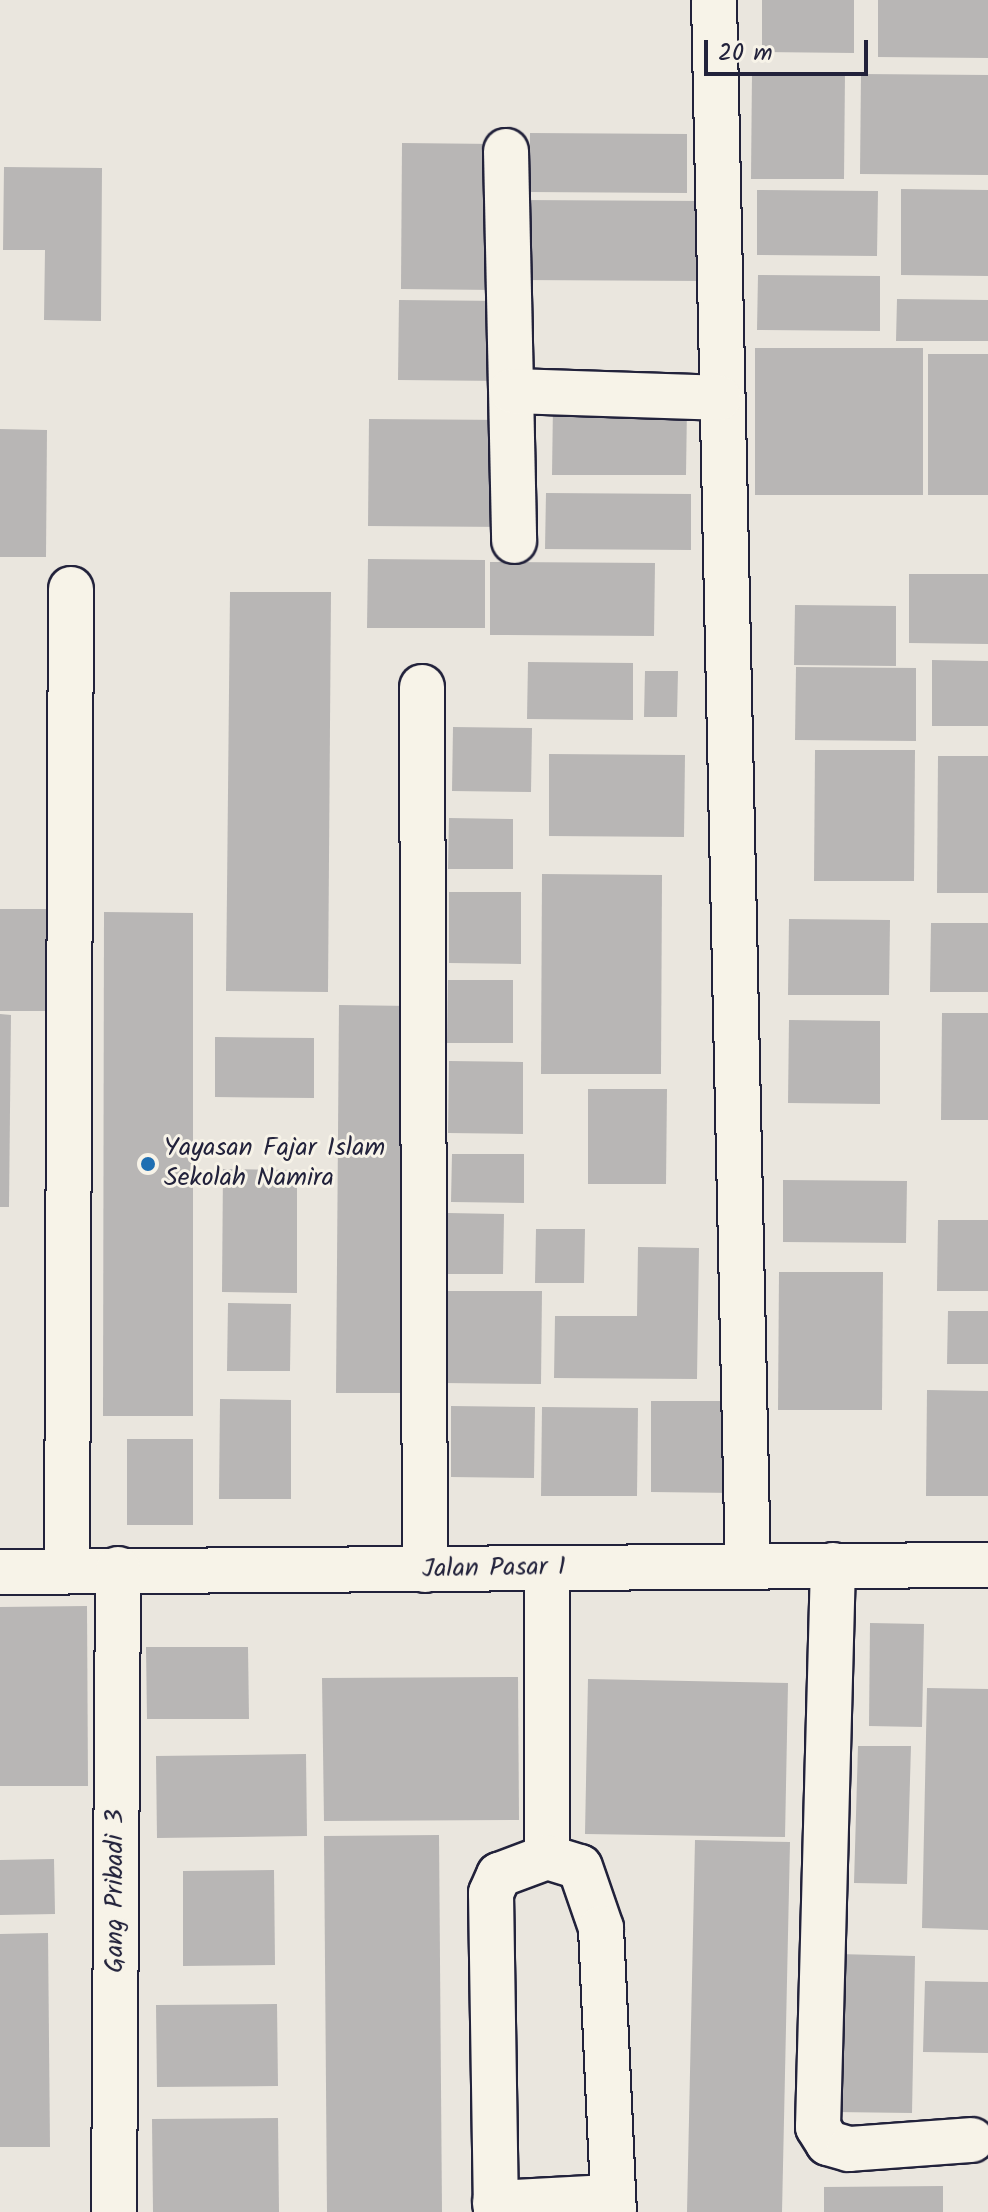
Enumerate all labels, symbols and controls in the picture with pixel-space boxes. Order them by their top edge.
scale bar [708,24,872,74]
text: 20 m [718,34,773,73]
place label: Yayasan Fajar Islam Sekolah Namira [164,1133,385,1194]
marker: Yayasan Fajar Islam Sekolah Namira [139,1155,157,1173]
street label: Jalan Pasar 1 [422,1552,566,1586]
street label: Gang Pribadi 3 [100,1809,132,1973]

